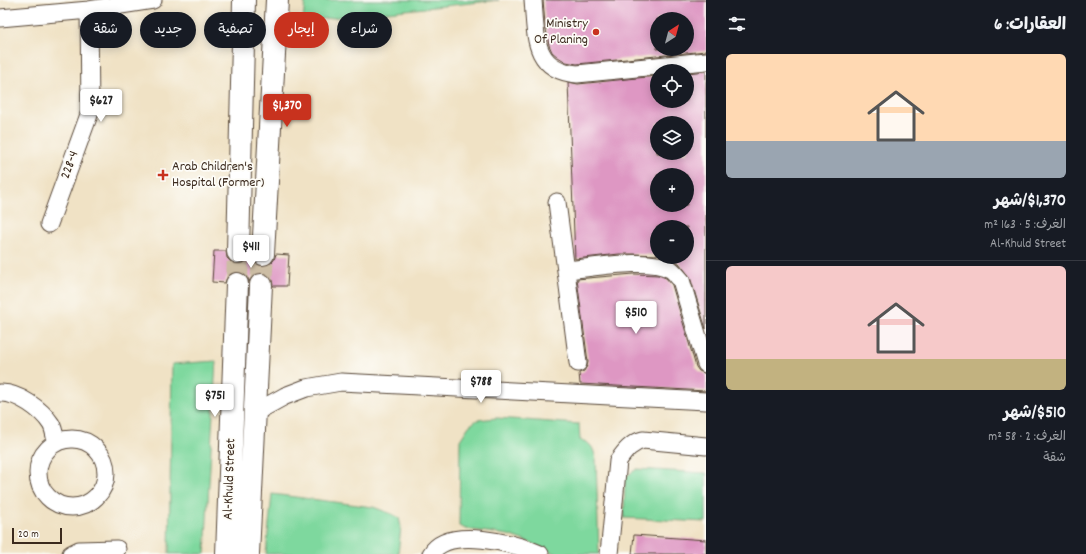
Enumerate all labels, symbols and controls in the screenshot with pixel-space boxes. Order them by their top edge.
chip: شقة [80,12,132,48]
chip: جديد [140,12,196,48]
chip: تصفية [204,12,266,48]
chip: إيجار [274,12,329,48]
chip: شراء [337,12,392,48]
north arrow [650,12,694,56]
map controls [650,12,694,264]
icon: filters [726,13,748,35]
place label: Ministry Of Planing [534,14,588,50]
text: العقارات: 6 [994,14,1066,38]
marker: Ministry Of Planing [591,27,601,37]
button: locate [650,64,694,108]
icon: home [860,80,932,152]
pin: $627 [77,89,125,123]
text: $627 [89,92,113,111]
pin: $1,370 [254,94,320,128]
text: $1,370 [272,97,302,116]
button: layers [650,116,694,160]
street label: 228-4 [56,148,84,182]
place label: Arab Children's Hospital (Former) [172,157,265,193]
button: + [650,168,694,212]
marker: Arab Children's Hospital (Former) [157,169,169,181]
text: $1,370/شهر [994,190,1066,214]
text: الغرف: 5 · 163 m² [984,216,1066,235]
button: − [650,220,694,264]
pin: $411 [227,235,275,269]
text: Al-Khuld Street [990,235,1066,254]
text: $411 [242,238,260,257]
icon: home [860,292,932,364]
pin: $510 [612,301,660,335]
text: $510 [625,304,647,323]
pin: $788 [457,370,505,404]
text: $788 [470,373,492,392]
pin: $751 [191,384,239,418]
text: $751 [205,387,225,406]
text: $510/شهر [1003,402,1066,426]
text: الغرف: 2 · 58 m² [988,428,1066,447]
street label: Al-Khuld Street [219,438,241,520]
text: شقة [1043,449,1066,468]
scale bar [12,526,62,545]
text: 20 m [18,527,39,543]

